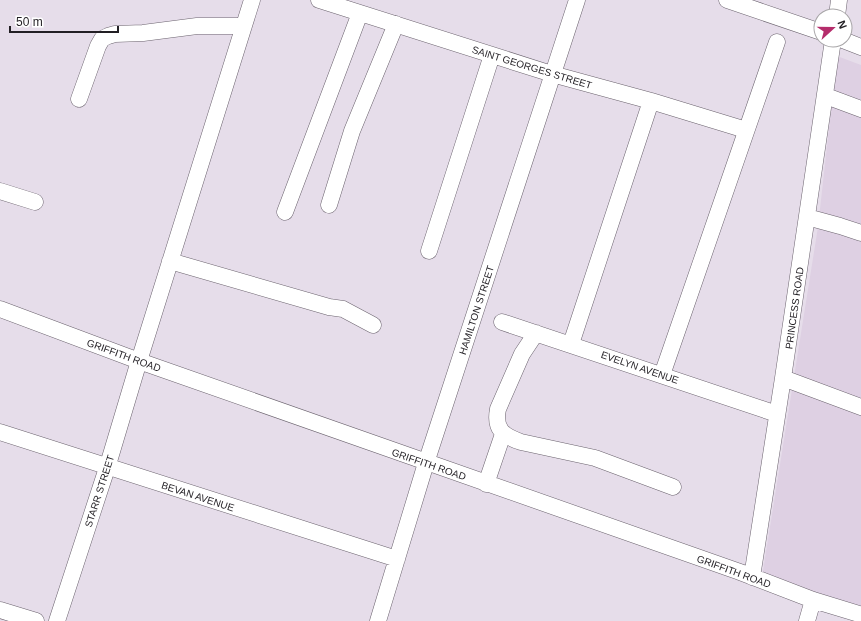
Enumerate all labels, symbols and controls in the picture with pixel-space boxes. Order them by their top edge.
scale bar [10,8,118,34]
north arrow [813,8,853,48]
text: 50 m [16,15,43,29]
text: N [835,19,849,30]
street label: SAINT GEORGES STREET [471,44,593,91]
street label: HAMILTON STREET [457,264,496,356]
street label: PRINCESS ROAD [783,266,806,350]
street label: GRIFFITH ROAD [85,337,162,374]
street label: EVELYN AVENUE [600,349,680,386]
street label: GRIFFITH ROAD [390,447,467,482]
street label: STARR STREET [83,454,116,529]
street label: BEVAN AVENUE [160,480,236,514]
street label: GRIFFITH ROAD [695,553,772,590]

